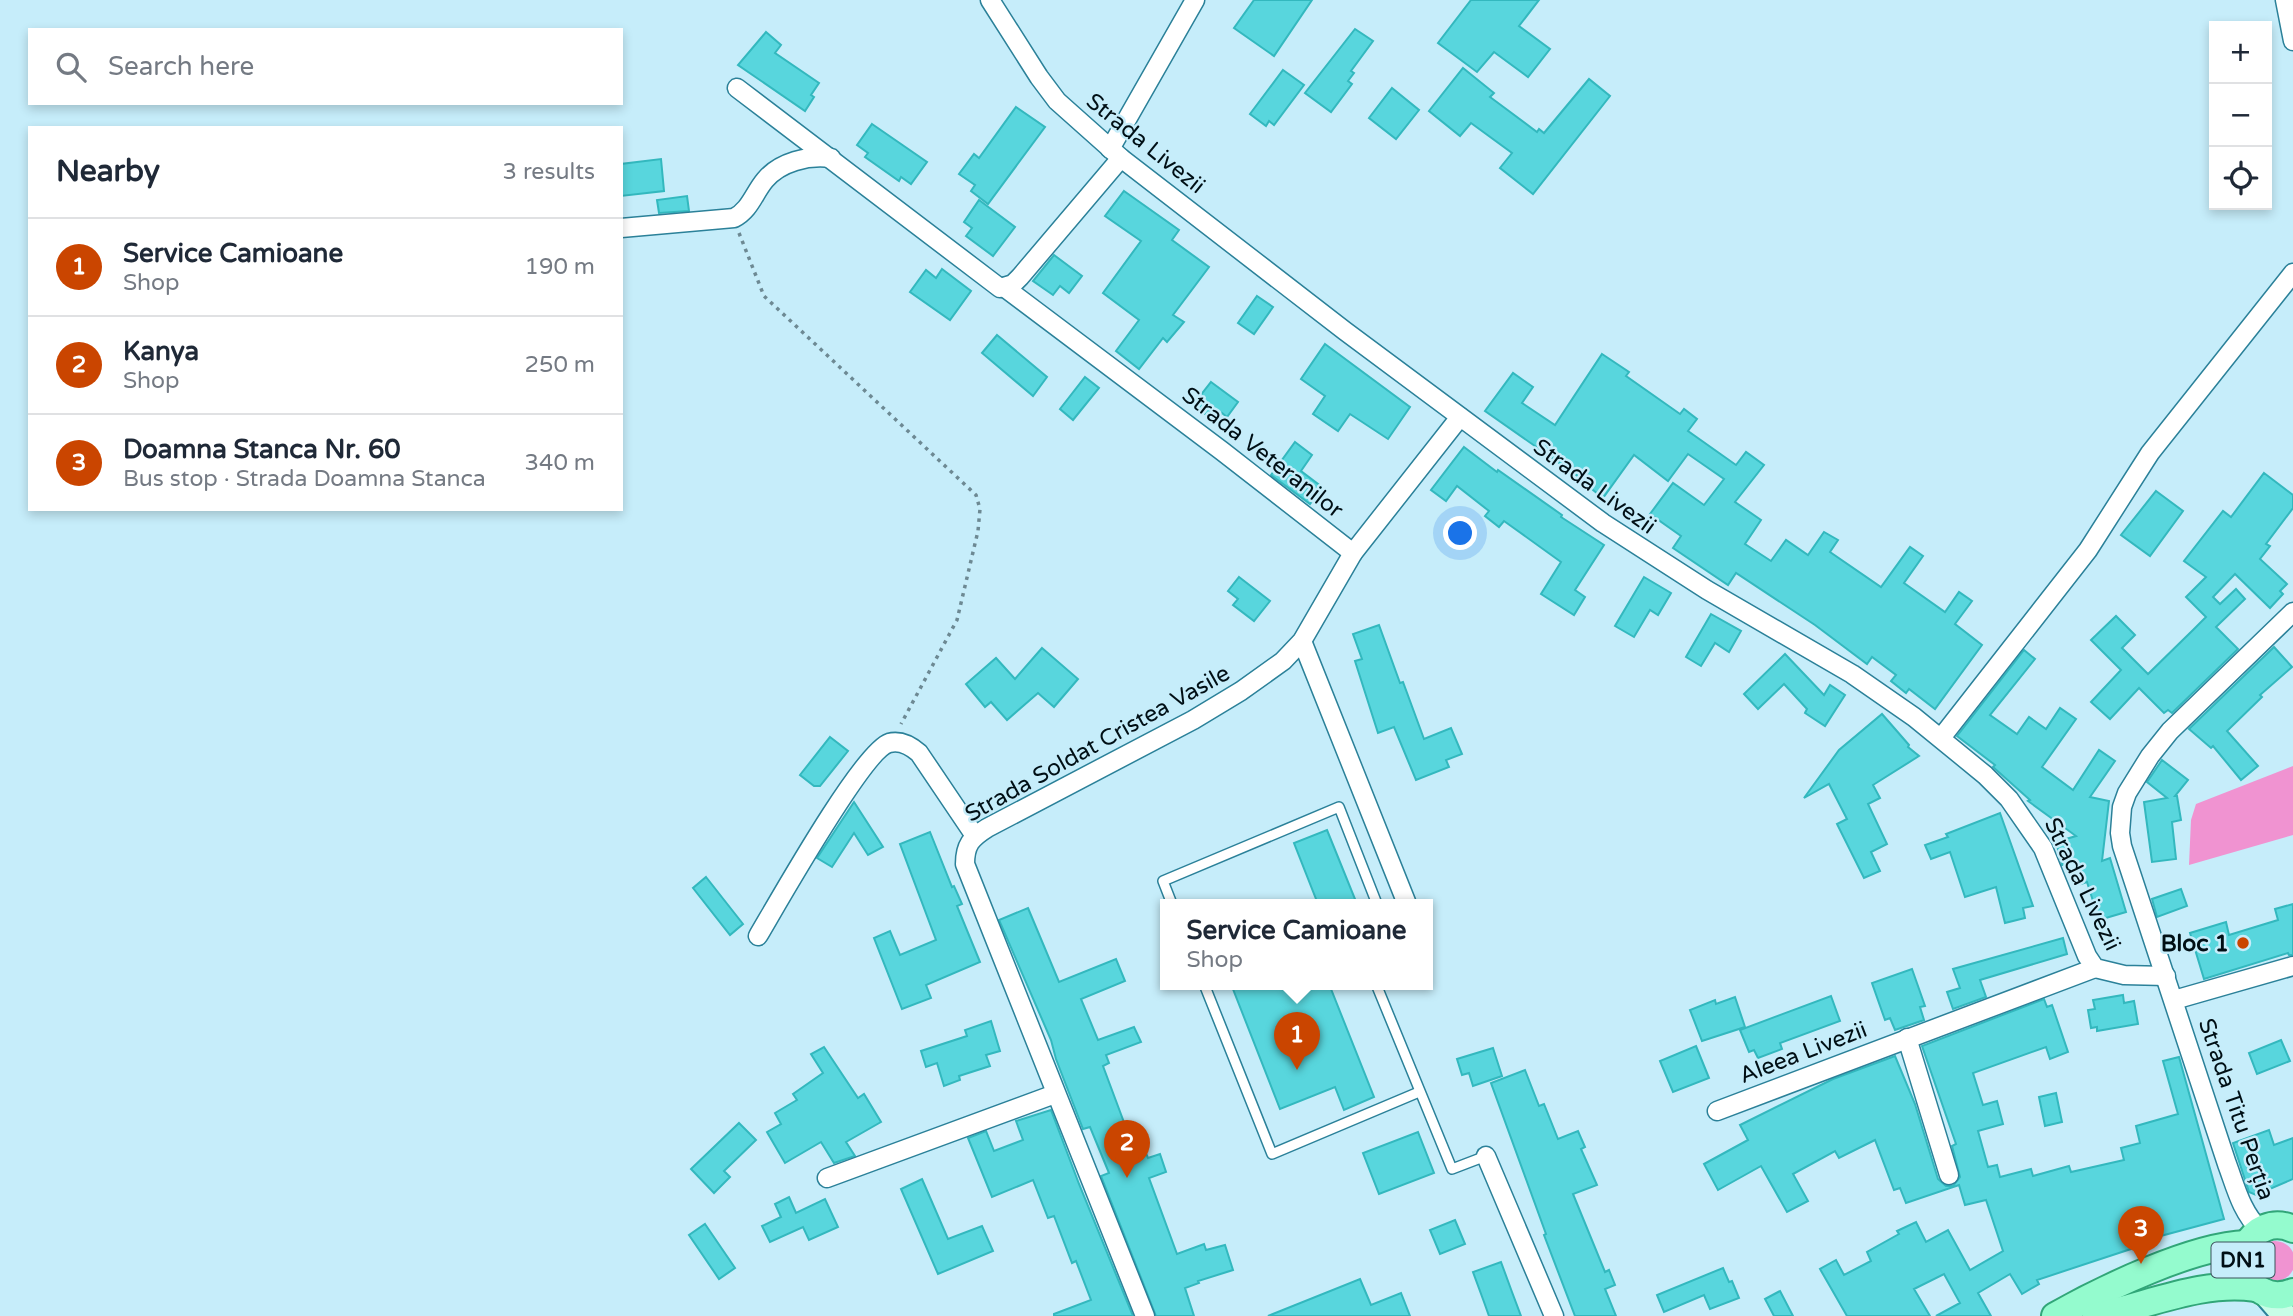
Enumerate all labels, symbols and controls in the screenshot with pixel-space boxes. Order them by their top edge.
map controls [2209,21,2272,210]
button: + [2209,21,2272,84]
search box [28,28,623,105]
icon: search [52,48,90,86]
text: Search here [108,51,254,82]
button: − [2209,84,2272,147]
street label: Strada Livezii [1080,87,1210,200]
button: locate [2209,147,2272,210]
text: Nearby [56,153,160,190]
text: 3 results [502,158,595,186]
text: Service Camioane [123,238,343,269]
text: 1 [72,253,86,281]
text: 190 m [525,253,595,281]
text: Shop [123,269,180,297]
text: Kanya [123,336,199,367]
text: 2 [72,351,86,379]
text: 250 m [525,351,595,379]
text: Shop [123,367,180,395]
street label: Strada Veteranilor [1176,381,1349,525]
street label: Strada Livezii [1528,433,1661,541]
text: Doamna Stanca Nr. 60 [123,434,401,465]
text: 3 [72,449,86,477]
text: 340 m [525,449,595,477]
text: Bus stop · Strada Doamna Stanca [123,465,486,493]
your location [1443,516,1477,550]
street label: Strada Soldat Cristea Vasile [960,659,1235,828]
street label: Strada Livezii [2038,813,2126,956]
popup [1160,899,1433,990]
text: Service Camioane [1186,915,1407,946]
place label: Bloc 1 [2161,930,2229,958]
marker: Bloc 1 [2235,935,2251,951]
text: Shop [1186,946,1243,974]
pin: 1 [1274,1012,1320,1070]
street label: Strada Titu Perția [2192,1015,2280,1204]
street label: Aleea Livezii [1735,1016,1871,1090]
pin: 2 [1104,1120,1150,1178]
pin: 3 [2118,1206,2164,1264]
road number: DN1 [2212,1242,2274,1278]

